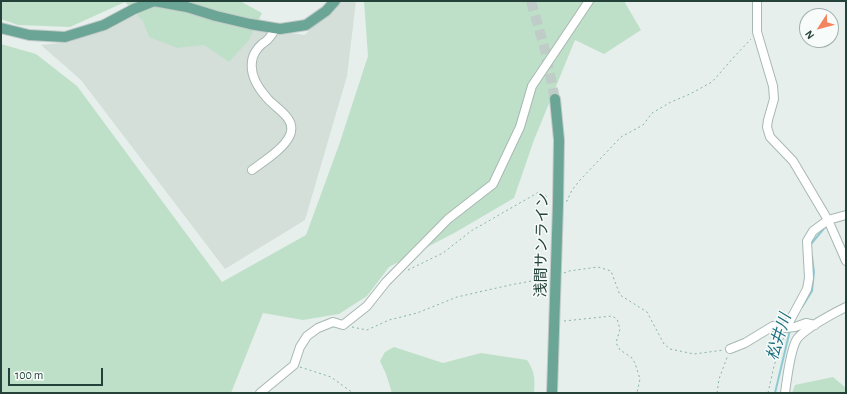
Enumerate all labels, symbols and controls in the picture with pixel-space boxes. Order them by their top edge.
north arrow [799,8,839,48]
text: N [803,28,816,41]
street label: 浅間サンライン [532,192,552,298]
water label: 松井川 [763,311,795,363]
scale bar [10,360,105,386]
text: 100 m [15,369,43,381]

